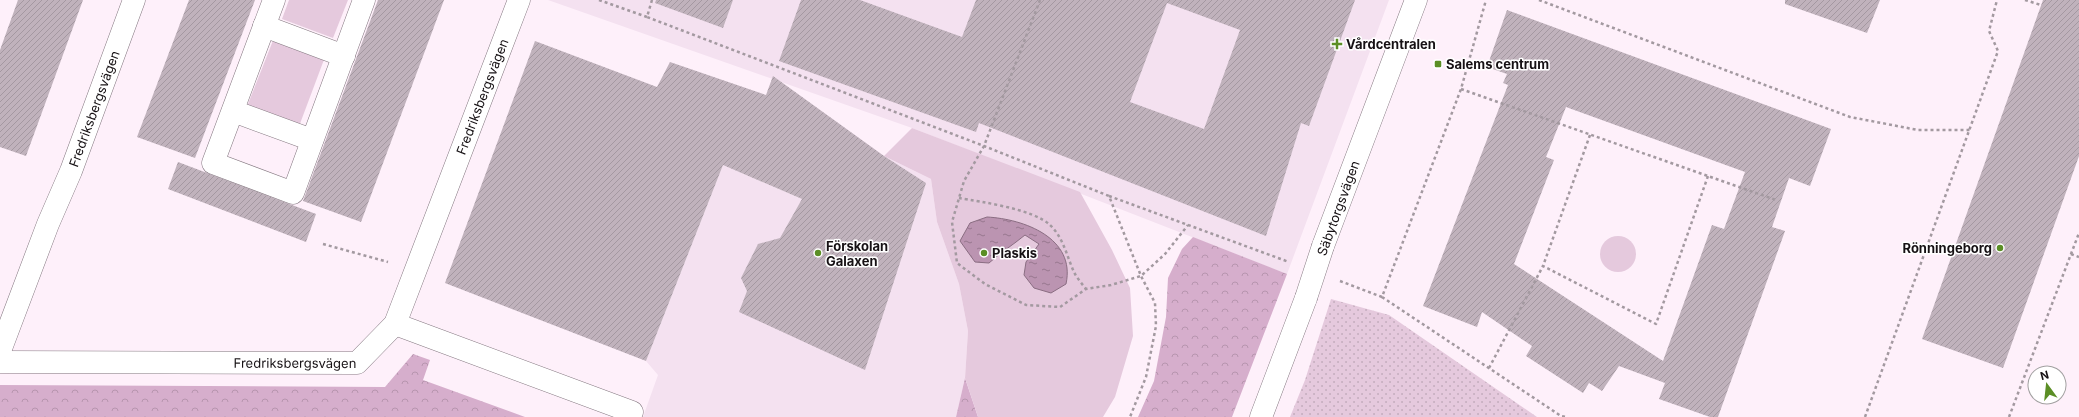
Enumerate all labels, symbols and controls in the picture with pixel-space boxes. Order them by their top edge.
street label: Fredriksbergsvägen [453,36,511,157]
place label: Vårdcentralen [1346,36,1436,52]
marker: Vårdcentralen [1331,38,1343,50]
street label: Fredriksbergsvägen [65,48,123,169]
place label: Salems centrum [1446,56,1549,72]
marker: Salems centrum [1433,59,1443,69]
street label: Säbytorgsvägen [1313,158,1363,258]
place label: Förskolan Galaxen [826,238,888,269]
place label: Rönningeborg [1903,240,1992,256]
marker: Rönningeborg [1995,243,2005,253]
place label: Plaskis [992,245,1037,261]
marker: Förskolan Galaxen [813,248,823,258]
marker: Plaskis [979,248,989,258]
street label: Fredriksbergsvägen [234,355,356,371]
north arrow [2027,365,2067,405]
text: N [2039,367,2050,383]

